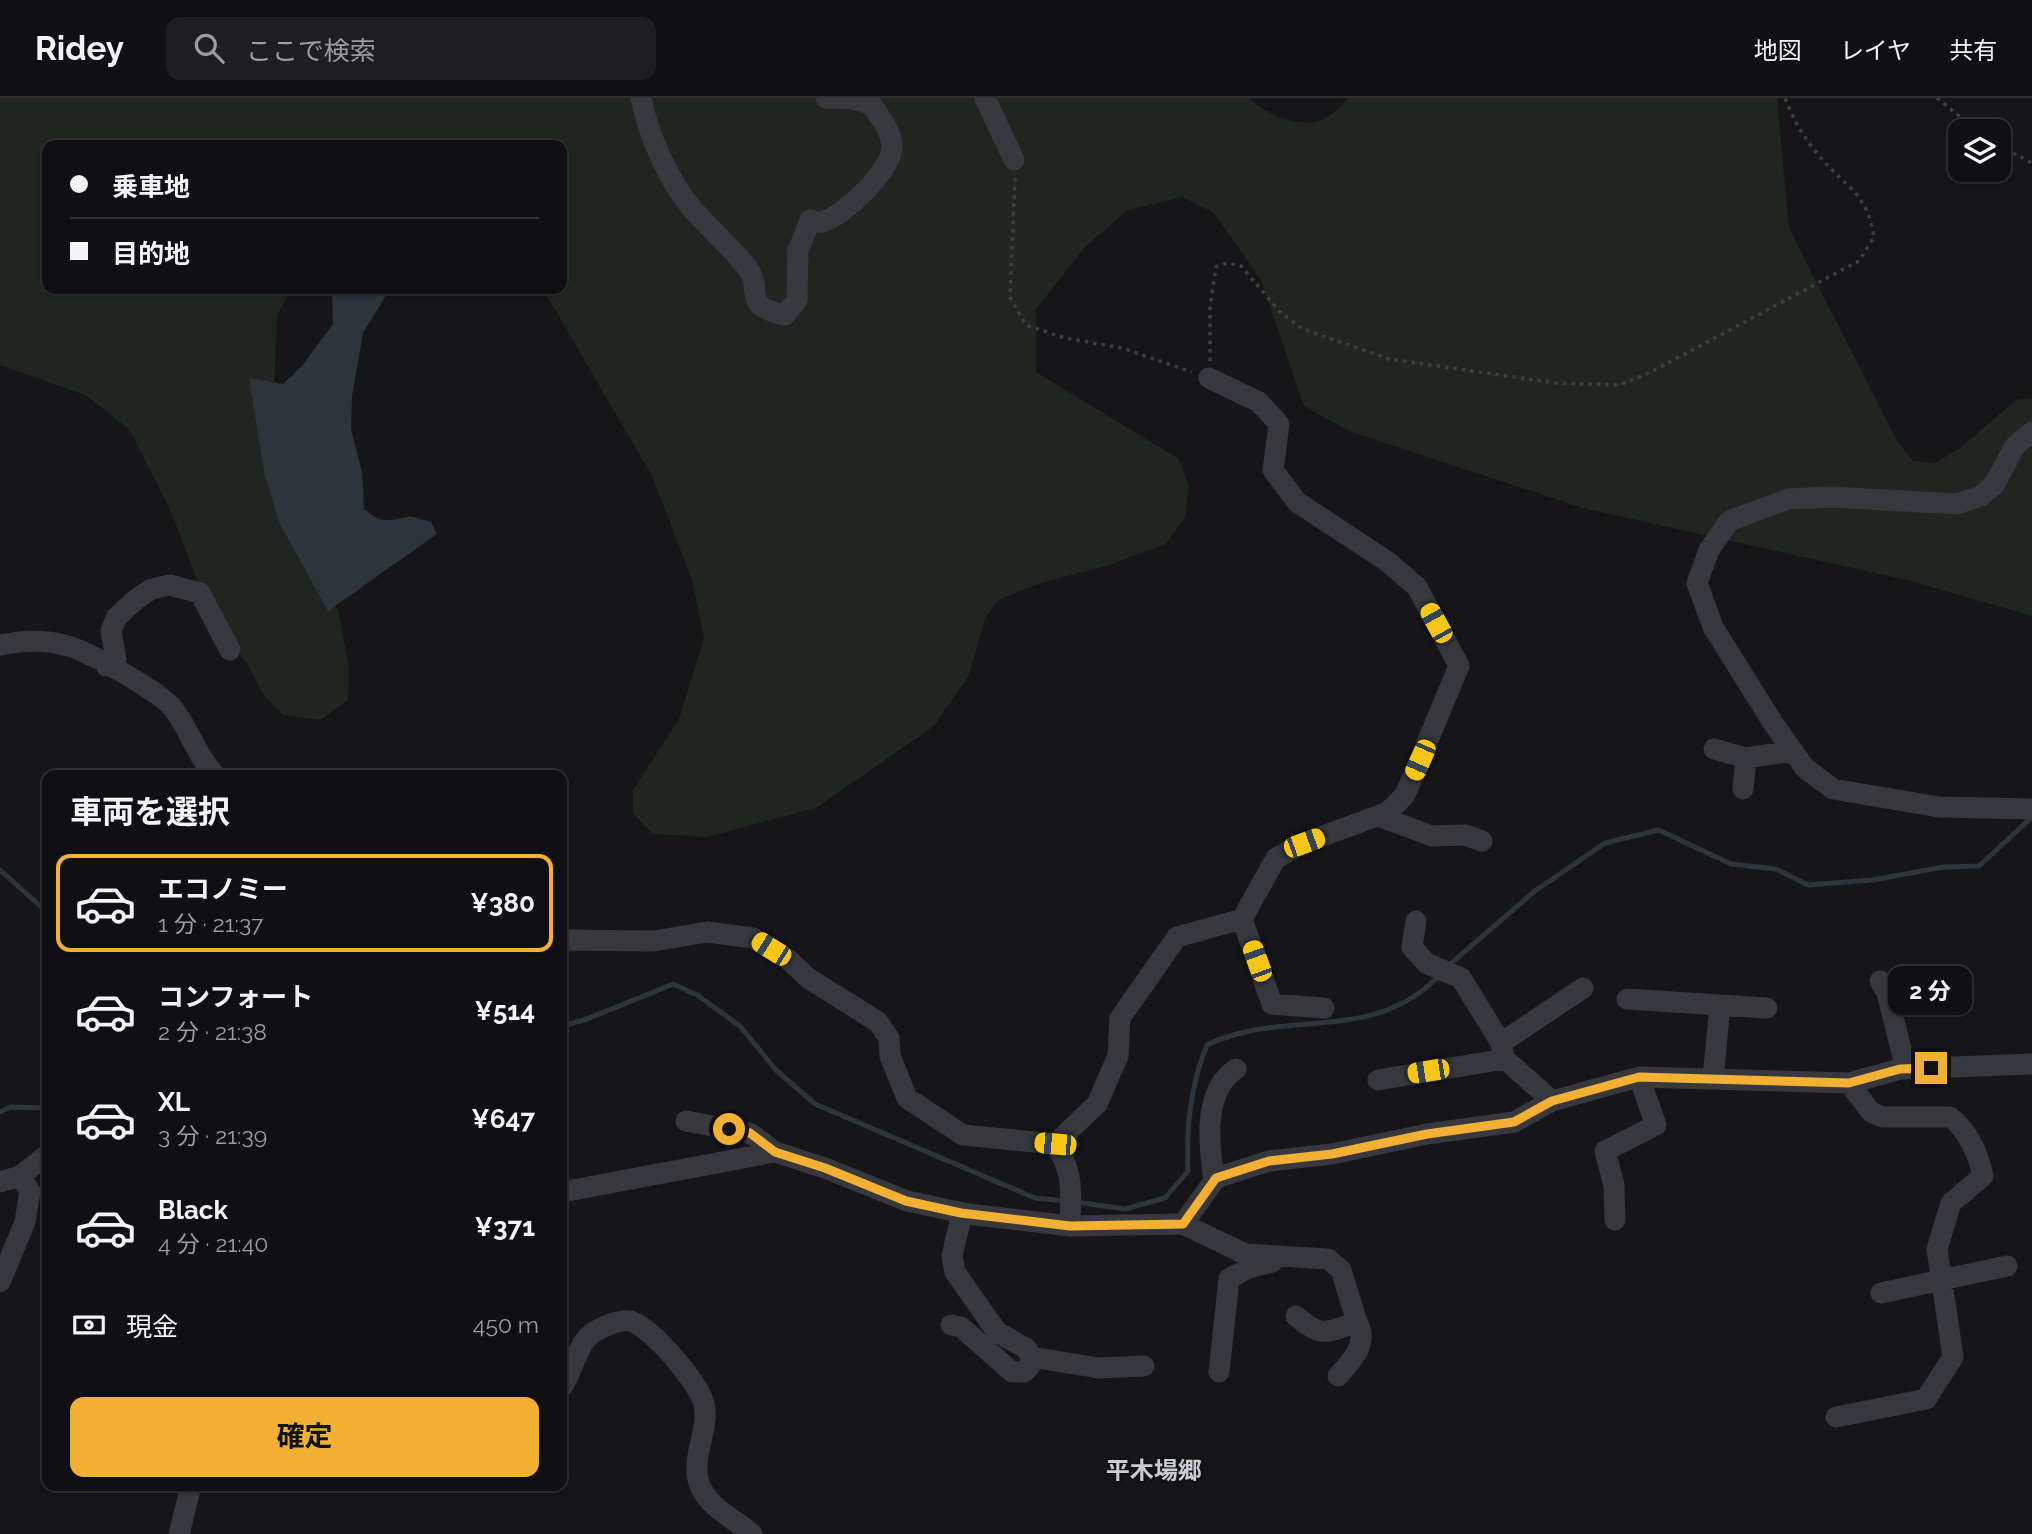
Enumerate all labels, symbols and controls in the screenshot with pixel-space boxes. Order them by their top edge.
search box [166,17,656,80]
text: Ridey [35,29,124,68]
icon: search [190,29,228,67]
text: ここで検索 [246,36,376,66]
text: 地図 [1754,36,1802,65]
text: レイヤ [1840,36,1911,65]
text: 共有 [1949,36,1997,65]
map controls [1948,119,2011,182]
button: layers [1948,119,2011,182]
text: 乗車地 [112,172,190,202]
text: 目的地 [112,239,190,269]
car [1417,600,1456,646]
car [1402,737,1439,783]
text: 車両を選択 [70,793,230,830]
car [1281,826,1328,860]
icon: car [74,872,137,935]
text: エコノミー [158,874,288,904]
text: ¥380 [470,888,535,918]
text: 1 分 · 21:37 [158,910,263,937]
car [748,929,795,969]
car [1240,938,1275,984]
callout: 2 分 [1889,967,1973,1016]
text: 2 分 [1909,977,1951,1004]
icon: car [74,980,137,1043]
text: コンフォート [158,982,313,1012]
text: ¥514 [474,996,535,1026]
text: 2 分 · 21:38 [158,1018,267,1045]
route end [1915,1052,1947,1084]
car [1406,1057,1451,1085]
text: XL [158,1087,190,1117]
icon: car [74,1088,137,1151]
text: ¥647 [471,1104,535,1134]
route start [713,1113,745,1145]
text: 3 分 · 21:39 [158,1122,267,1149]
car [1034,1132,1077,1156]
text: Black [158,1195,228,1225]
icon: car [74,1196,137,1259]
text: ¥371 [475,1212,535,1242]
text: 4 分 · 21:40 [158,1230,268,1257]
icon: cash [70,1306,108,1344]
text: 450 m [473,1311,539,1338]
text: 現金 [126,1312,178,1342]
button: 確定 [70,1397,539,1477]
district label: 平木場郷 [1106,1456,1202,1485]

